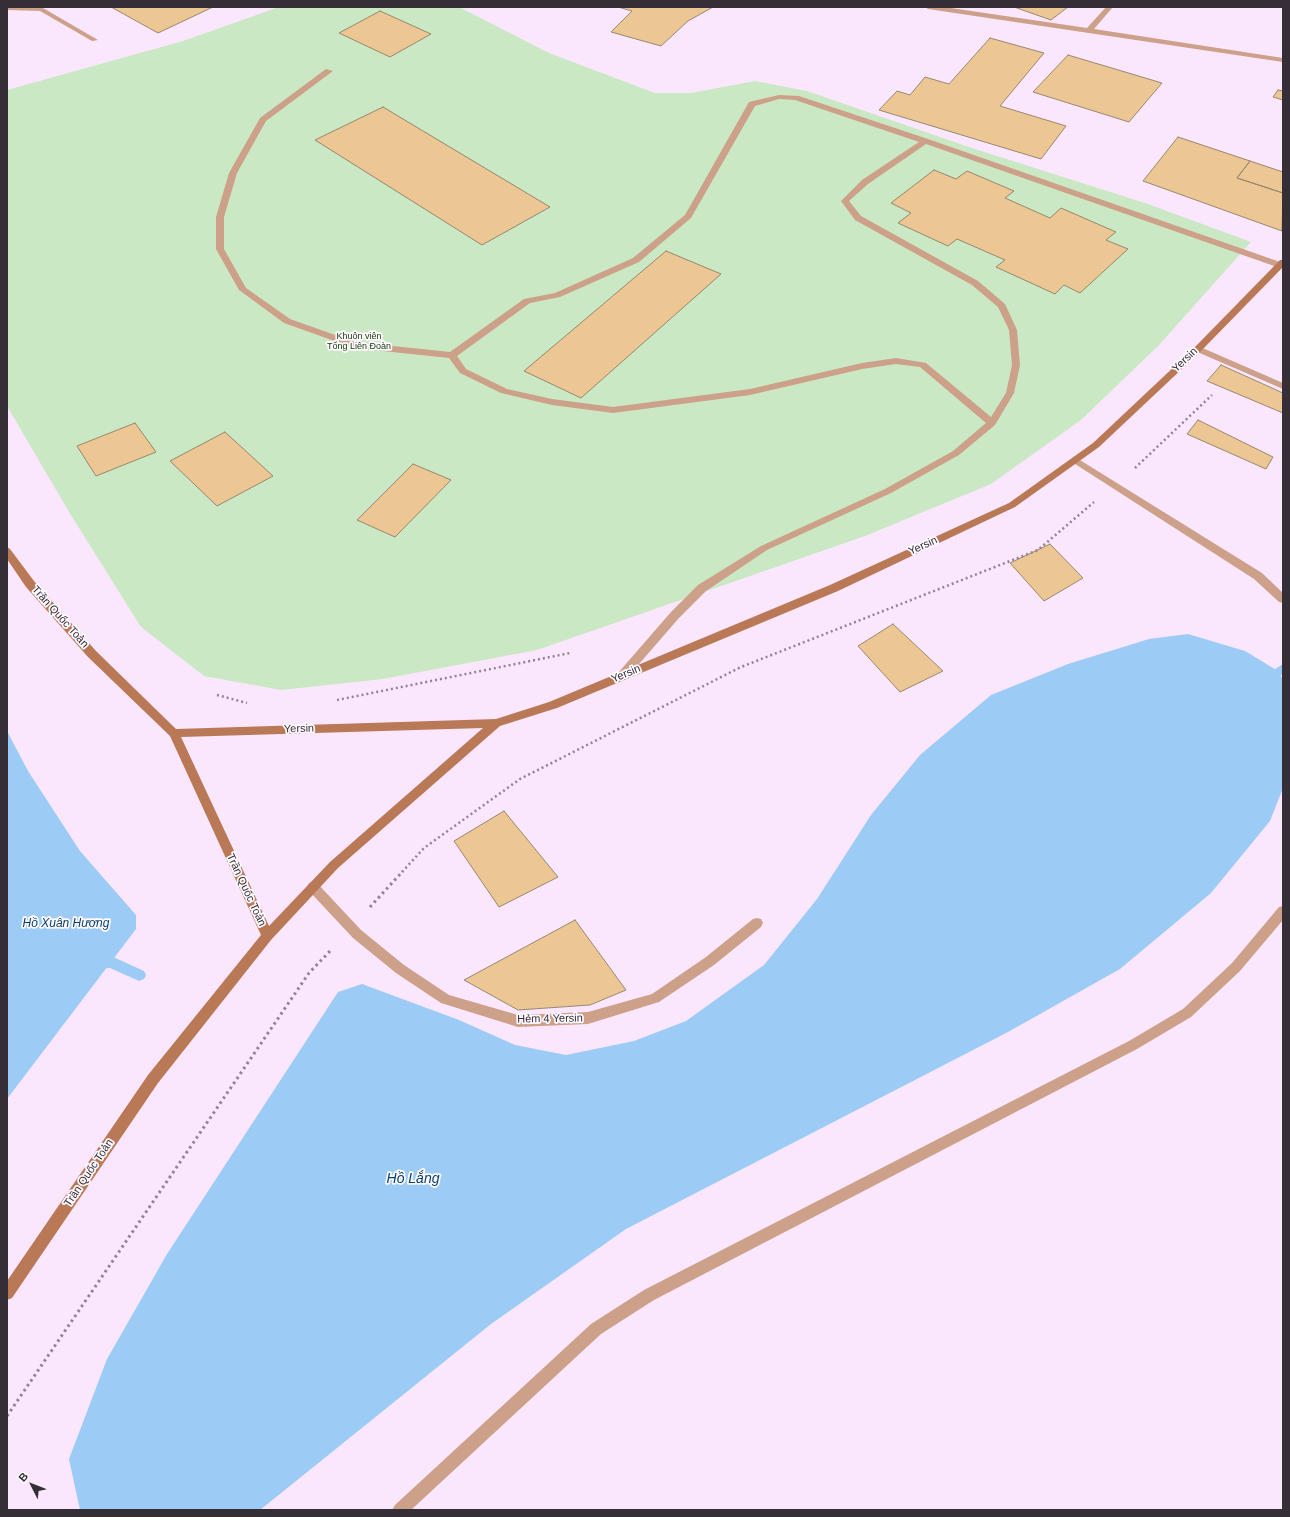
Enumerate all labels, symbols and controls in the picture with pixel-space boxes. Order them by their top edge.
park label: Khuôn viên Tổng Liên Đoàn [327,332,391,353]
street label: Yersin [1170,345,1200,375]
street label: Yersin [907,534,939,558]
street label: Trần Quốc Toản [29,583,91,651]
street label: Yersin [610,662,642,686]
street label: Yersin [284,722,314,736]
street label: Trần Quốc Toản [223,852,269,928]
water label: Hồ Xuân Hương [23,917,109,931]
street label: Hẻm 4 Yersin [517,1012,583,1026]
street label: Trần Quốc Toản [62,1137,116,1209]
water label: Hồ Lắng [387,1171,439,1187]
north arrow [12,1465,52,1505]
text: B [16,1470,30,1484]

